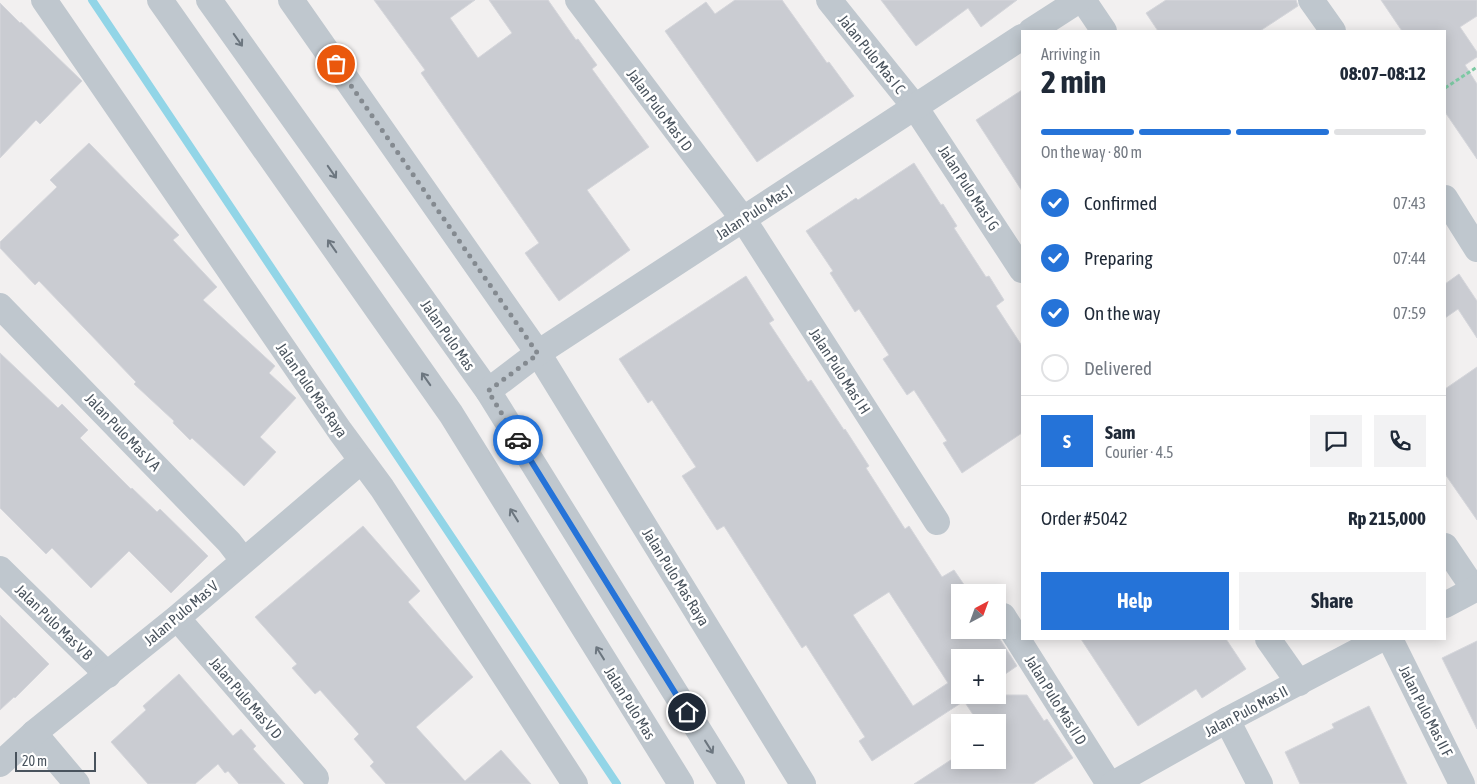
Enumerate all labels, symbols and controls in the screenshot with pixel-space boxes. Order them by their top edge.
street label: Jalan Pulo Mas I C [835,11,909,97]
one-way arrow [233,33,243,47]
pin [315,43,357,85]
text: Arriving in [1041,45,1101,63]
icon: bag [322,50,350,78]
text: 08:07–08:12 [1340,62,1426,84]
text: 2 min [1041,63,1106,100]
street label: Jalan Pulo Mas I D [624,66,696,154]
street label: Jalan Pulo Mas I G [935,142,1003,234]
text: On the way · 80 m [1041,143,1142,161]
one-way arrow [327,165,337,179]
street label: Jalan Pulo Mas I [713,181,795,243]
icon: check [1041,189,1069,217]
text: Confirmed [1084,192,1157,214]
text: 07:43 [1393,194,1426,212]
one-way arrow [327,239,337,253]
icon: check [1041,244,1069,272]
text: Preparing [1084,247,1153,269]
text: 07:44 [1393,249,1426,267]
street label: Jalan Pulo Mas [418,297,478,373]
icon: check [1041,299,1069,327]
text: On the way [1084,302,1161,324]
text: 07:59 [1393,304,1426,322]
street label: Jalan Pulo Mas I H [806,325,874,417]
street label: Jalan Pulo Mas Raya [273,339,351,441]
text: Delivered [1084,357,1152,379]
one-way arrow [421,372,431,386]
street label: Jalan Pulo Mas V A [82,390,165,475]
courier [493,415,543,465]
button: chat [1310,415,1362,467]
button: phone [1374,415,1426,467]
text: Sam [1105,421,1136,443]
icon: car [504,426,532,454]
text: S [1063,430,1071,452]
text: Courier · 4.5 [1105,443,1174,461]
text: Order #5042 [1041,507,1128,529]
text: Rp 215,000 [1348,507,1426,529]
one-way arrow [508,509,518,523]
street label: Jalan Pulo Mas Raya [639,525,713,629]
button: Help [1041,572,1229,630]
button: Share [1239,572,1426,630]
street label: Jalan Pulo Mas V [141,577,222,649]
street label: Jalan Pulo Mas V B [12,581,96,663]
north arrow [951,584,1006,639]
map controls [951,584,1006,769]
one-way arrow [594,647,604,661]
button: + [951,649,1006,704]
street label: Jalan Pulo Mas II D [1022,652,1090,748]
street label: Jalan Pulo Mas V D [206,654,286,742]
street label: Jalan Pulo Mas II F [1396,663,1456,759]
street label: Jalan Pulo Mas [601,664,659,742]
street label: Jalan Pulo Mas II [1202,682,1290,740]
pin [666,691,708,733]
icon: home [673,698,701,726]
button: − [951,714,1006,769]
one-way arrow [704,739,714,753]
scale bar [15,749,96,772]
text: 20 m [22,753,47,769]

